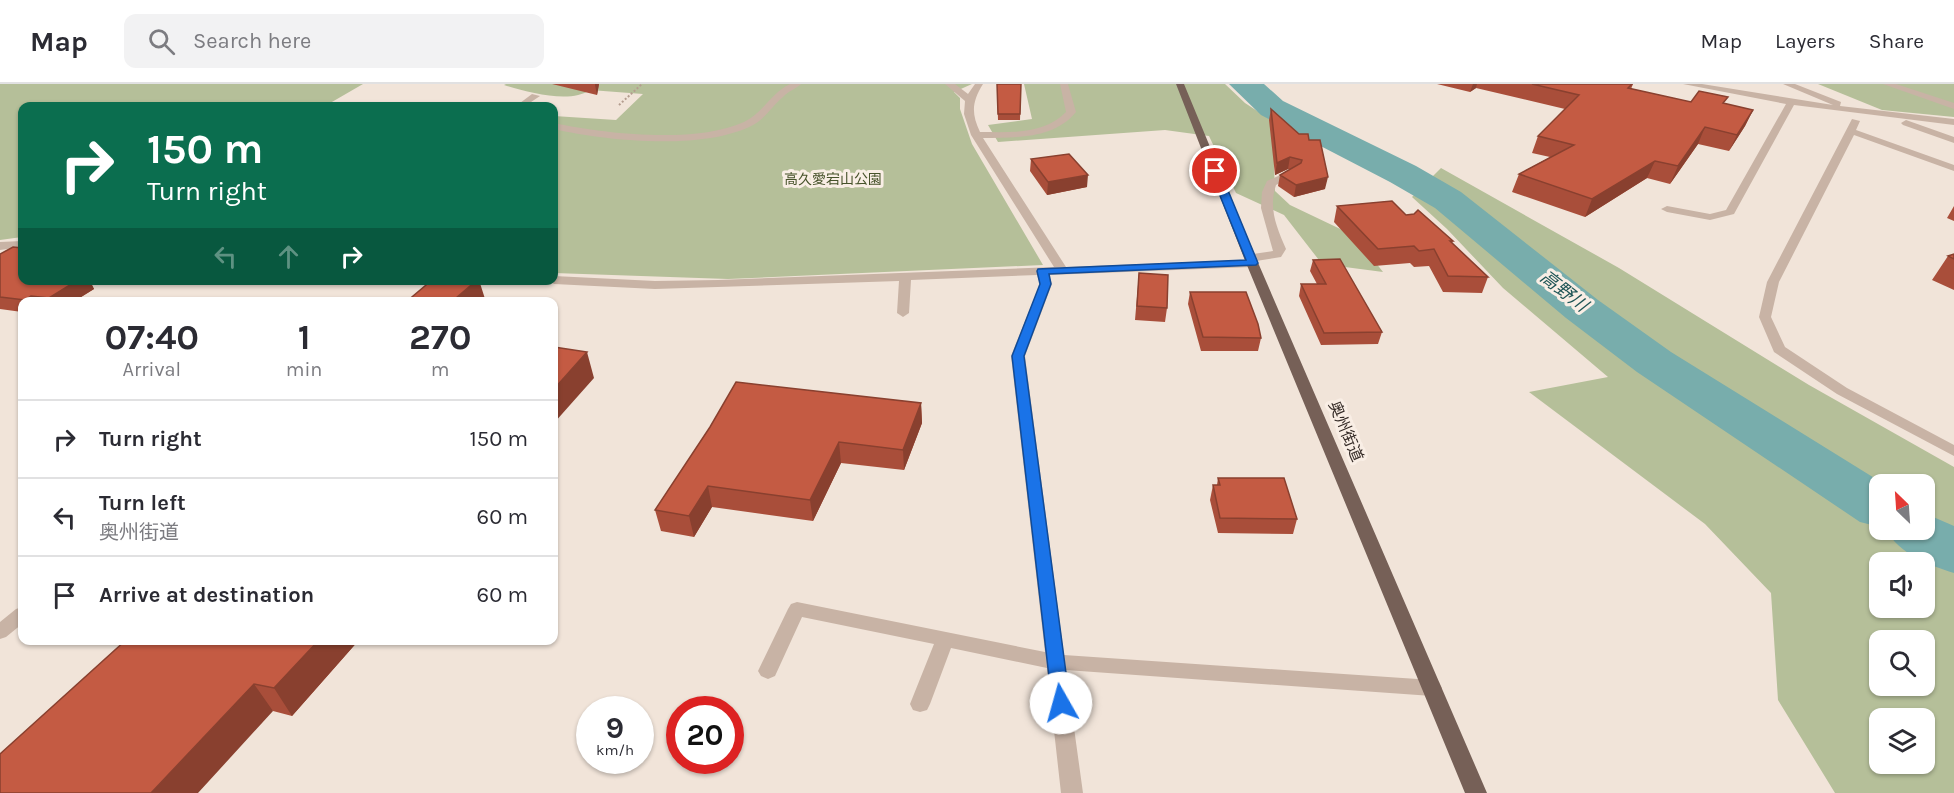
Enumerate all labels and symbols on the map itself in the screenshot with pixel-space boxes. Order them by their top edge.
pin [1189,145,1240,196]
park label: 高久愛宕山公園 [784,171,882,188]
water label: 高野川 [1536,266,1594,318]
street label: 奥州街道 [1325,398,1367,464]
north arrow [1869,474,1935,540]
position arrow [1029,671,1093,735]
speed limit sign: 20 [666,696,744,774]

